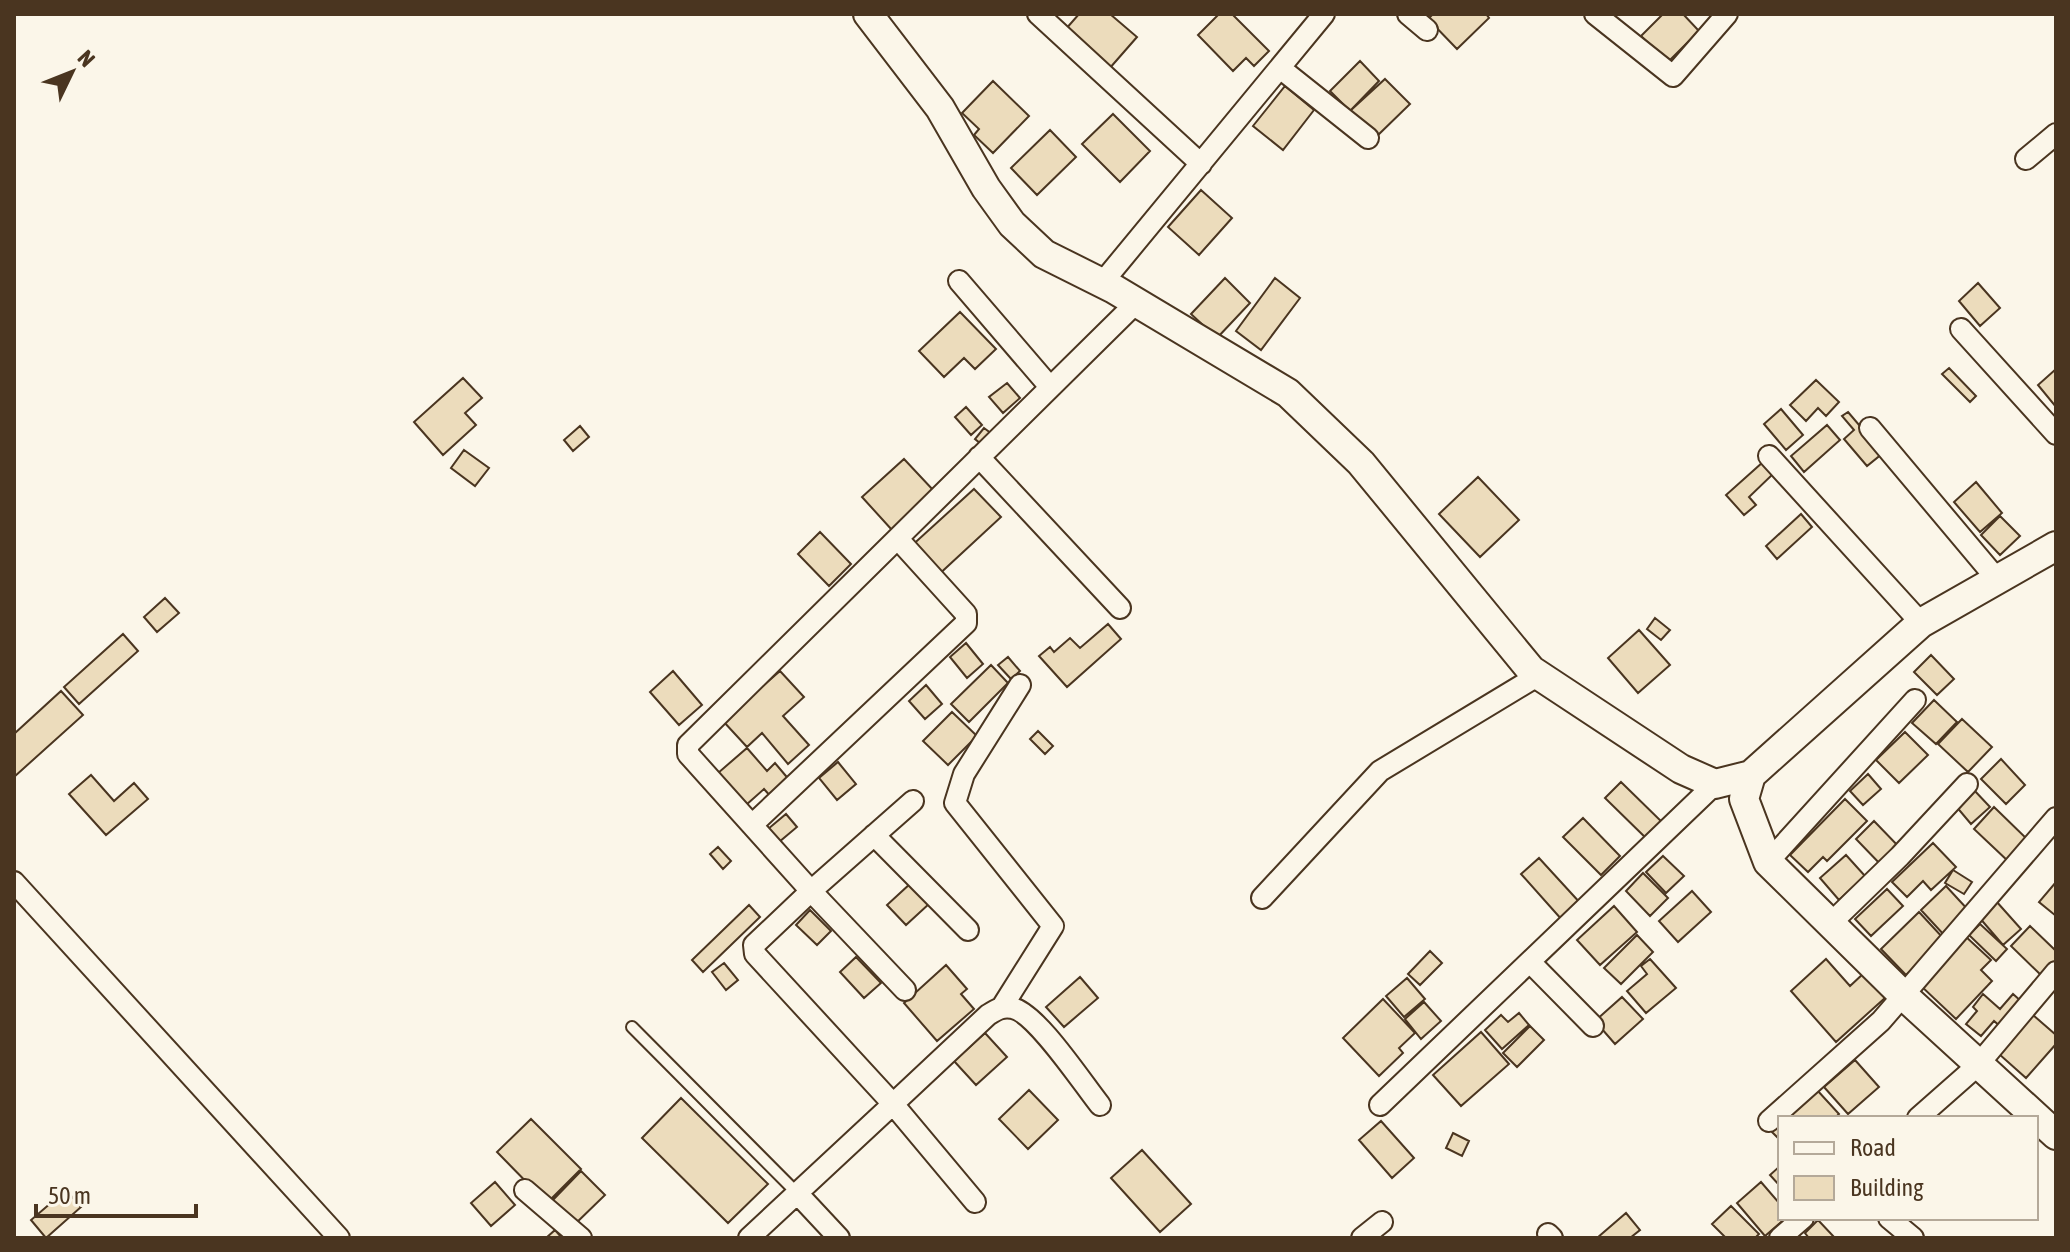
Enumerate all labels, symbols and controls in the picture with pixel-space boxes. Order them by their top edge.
north arrow [32,32,112,112]
text: N [73,45,101,72]
legend [1778,1116,2038,1220]
text: Road [1850,1134,1896,1161]
scale bar [36,1168,196,1218]
text: Building [1850,1174,1924,1201]
text: 50 m [48,1182,91,1209]

